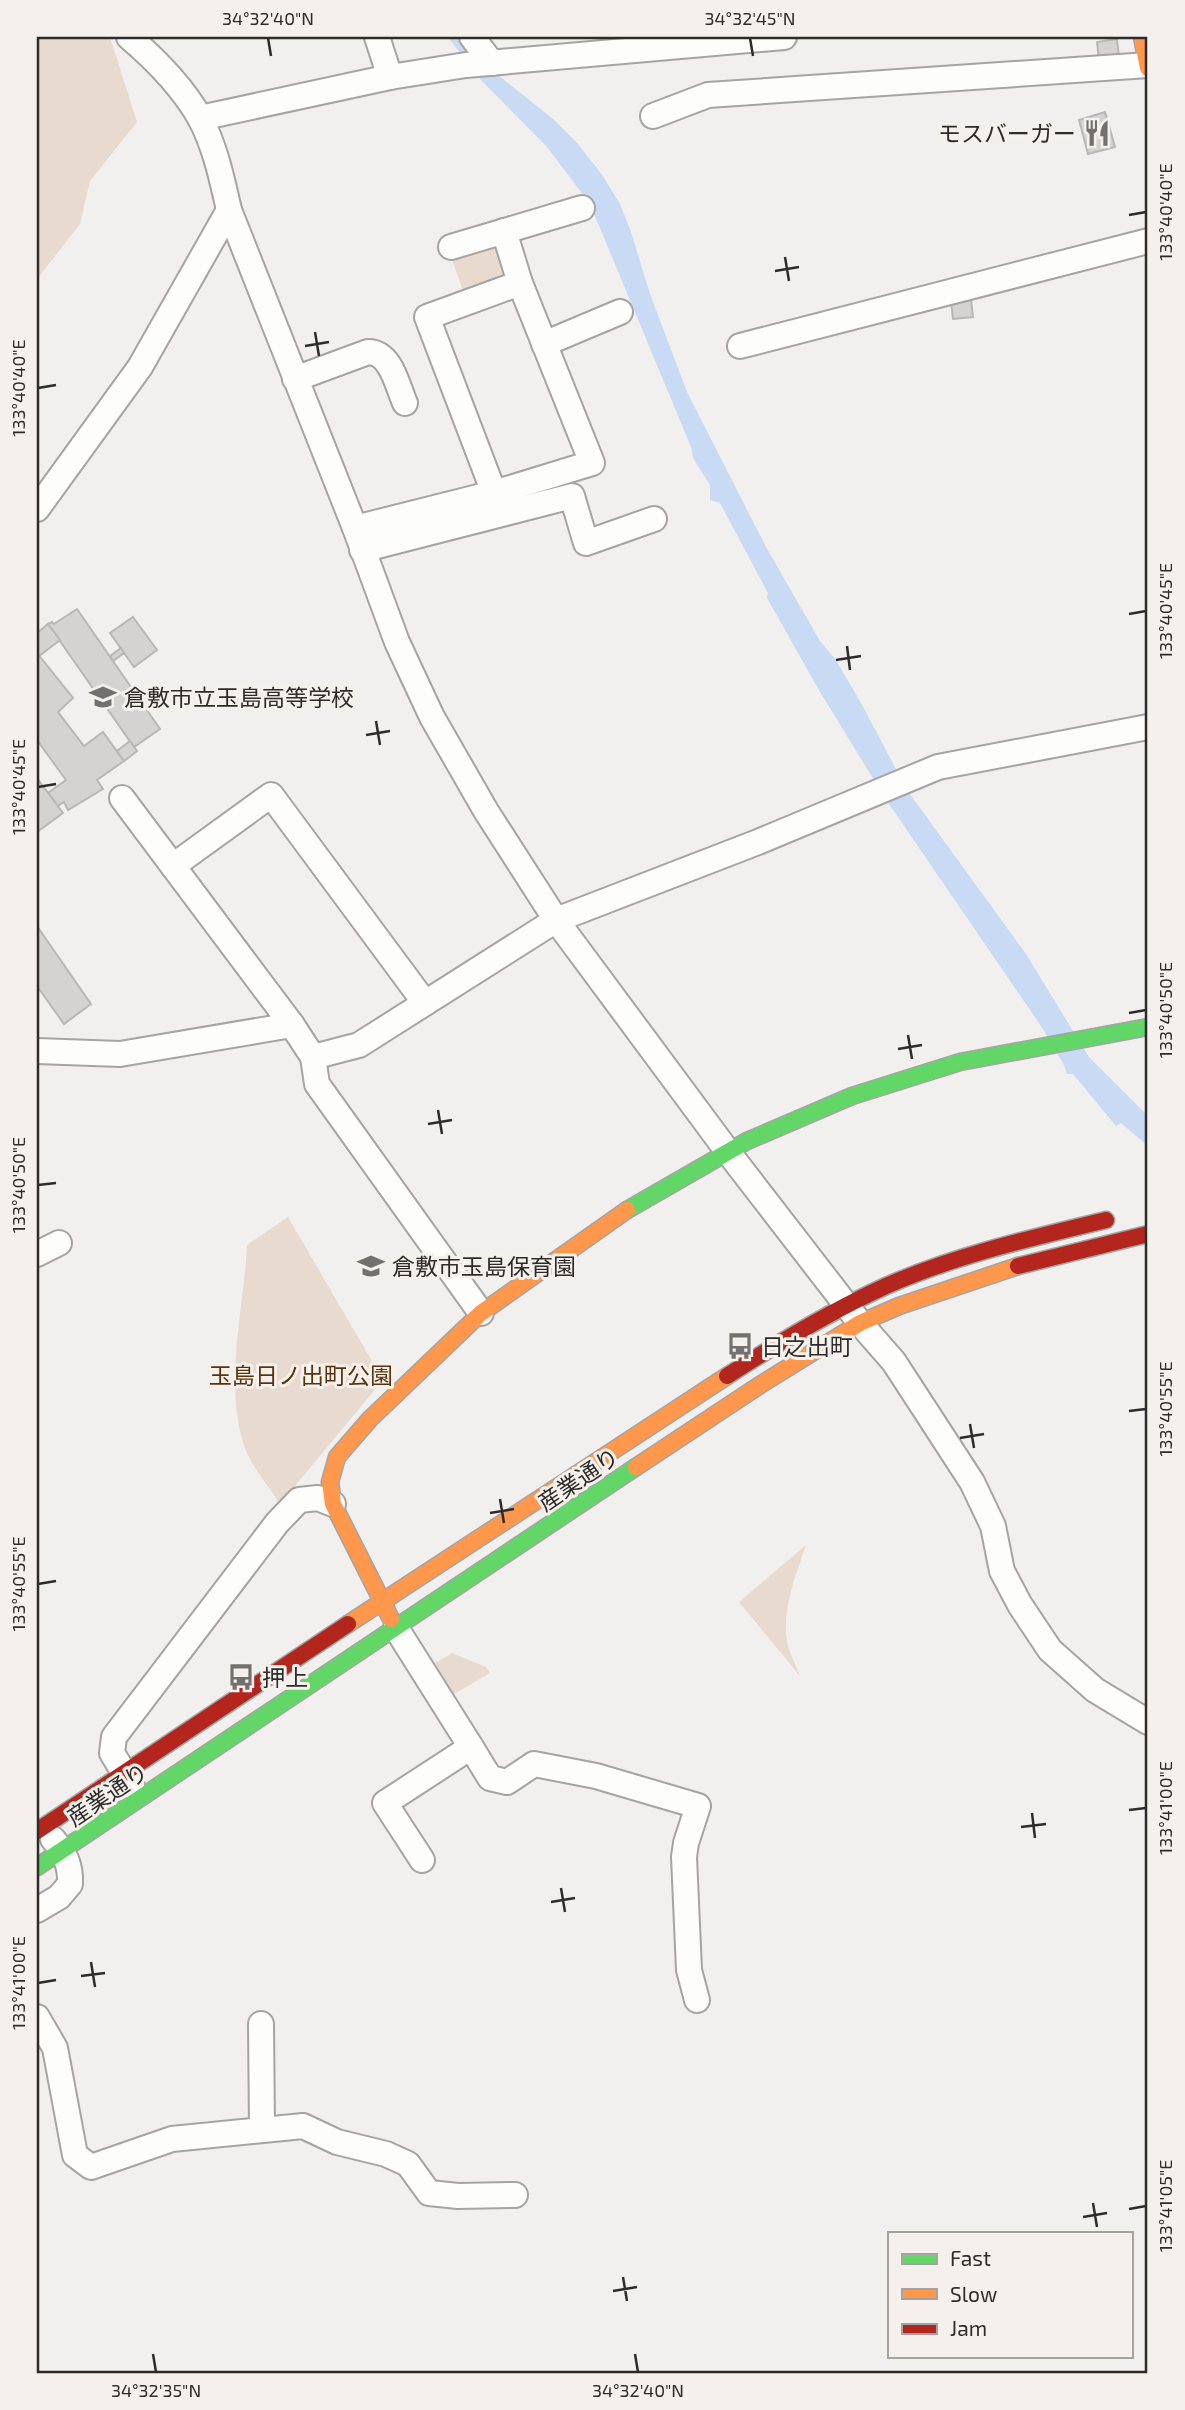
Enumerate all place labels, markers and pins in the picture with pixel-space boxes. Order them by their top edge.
restaurant icon: モスバーガー [1082,118,1112,148]
place label: モスバーガー [938,119,1076,147]
school or university icon: 倉敷市立玉島高等学校 [88,682,118,712]
place label: 倉敷市立玉島高等学校 [124,683,354,711]
school or university icon: 倉敷市玉島保育園 [356,1251,386,1281]
place label: 倉敷市玉島保育園 [392,1252,576,1280]
bus stop icon: 日之出町 [725,1331,755,1361]
place label: 日之出町 [761,1332,853,1360]
bus stop icon: 押上 [226,1662,256,1692]
place label: 押上 [262,1663,308,1691]

